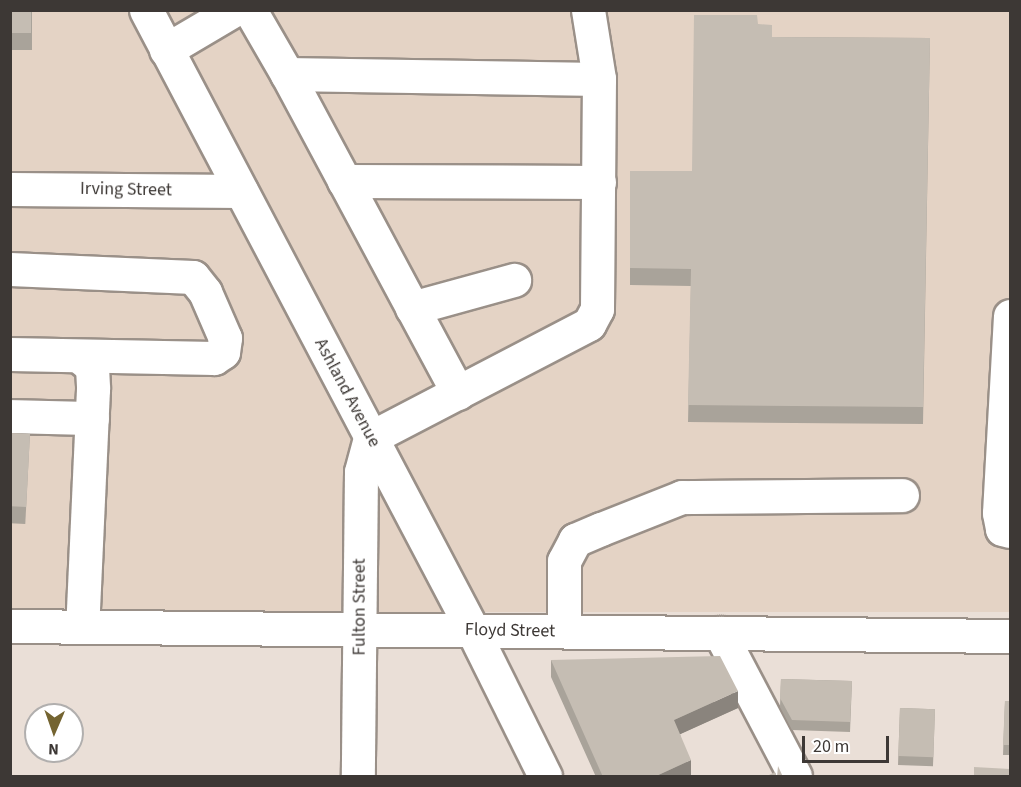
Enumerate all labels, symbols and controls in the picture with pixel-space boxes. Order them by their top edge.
street label: Irving Street [80,178,172,202]
street label: Ashland Avenue [309,335,385,451]
street label: Fulton Street [349,558,371,656]
street label: Floyd Street [465,619,555,643]
north arrow [24,703,84,763]
scale bar [805,724,892,762]
text: 20 m [813,734,849,759]
text: N [48,738,59,760]

